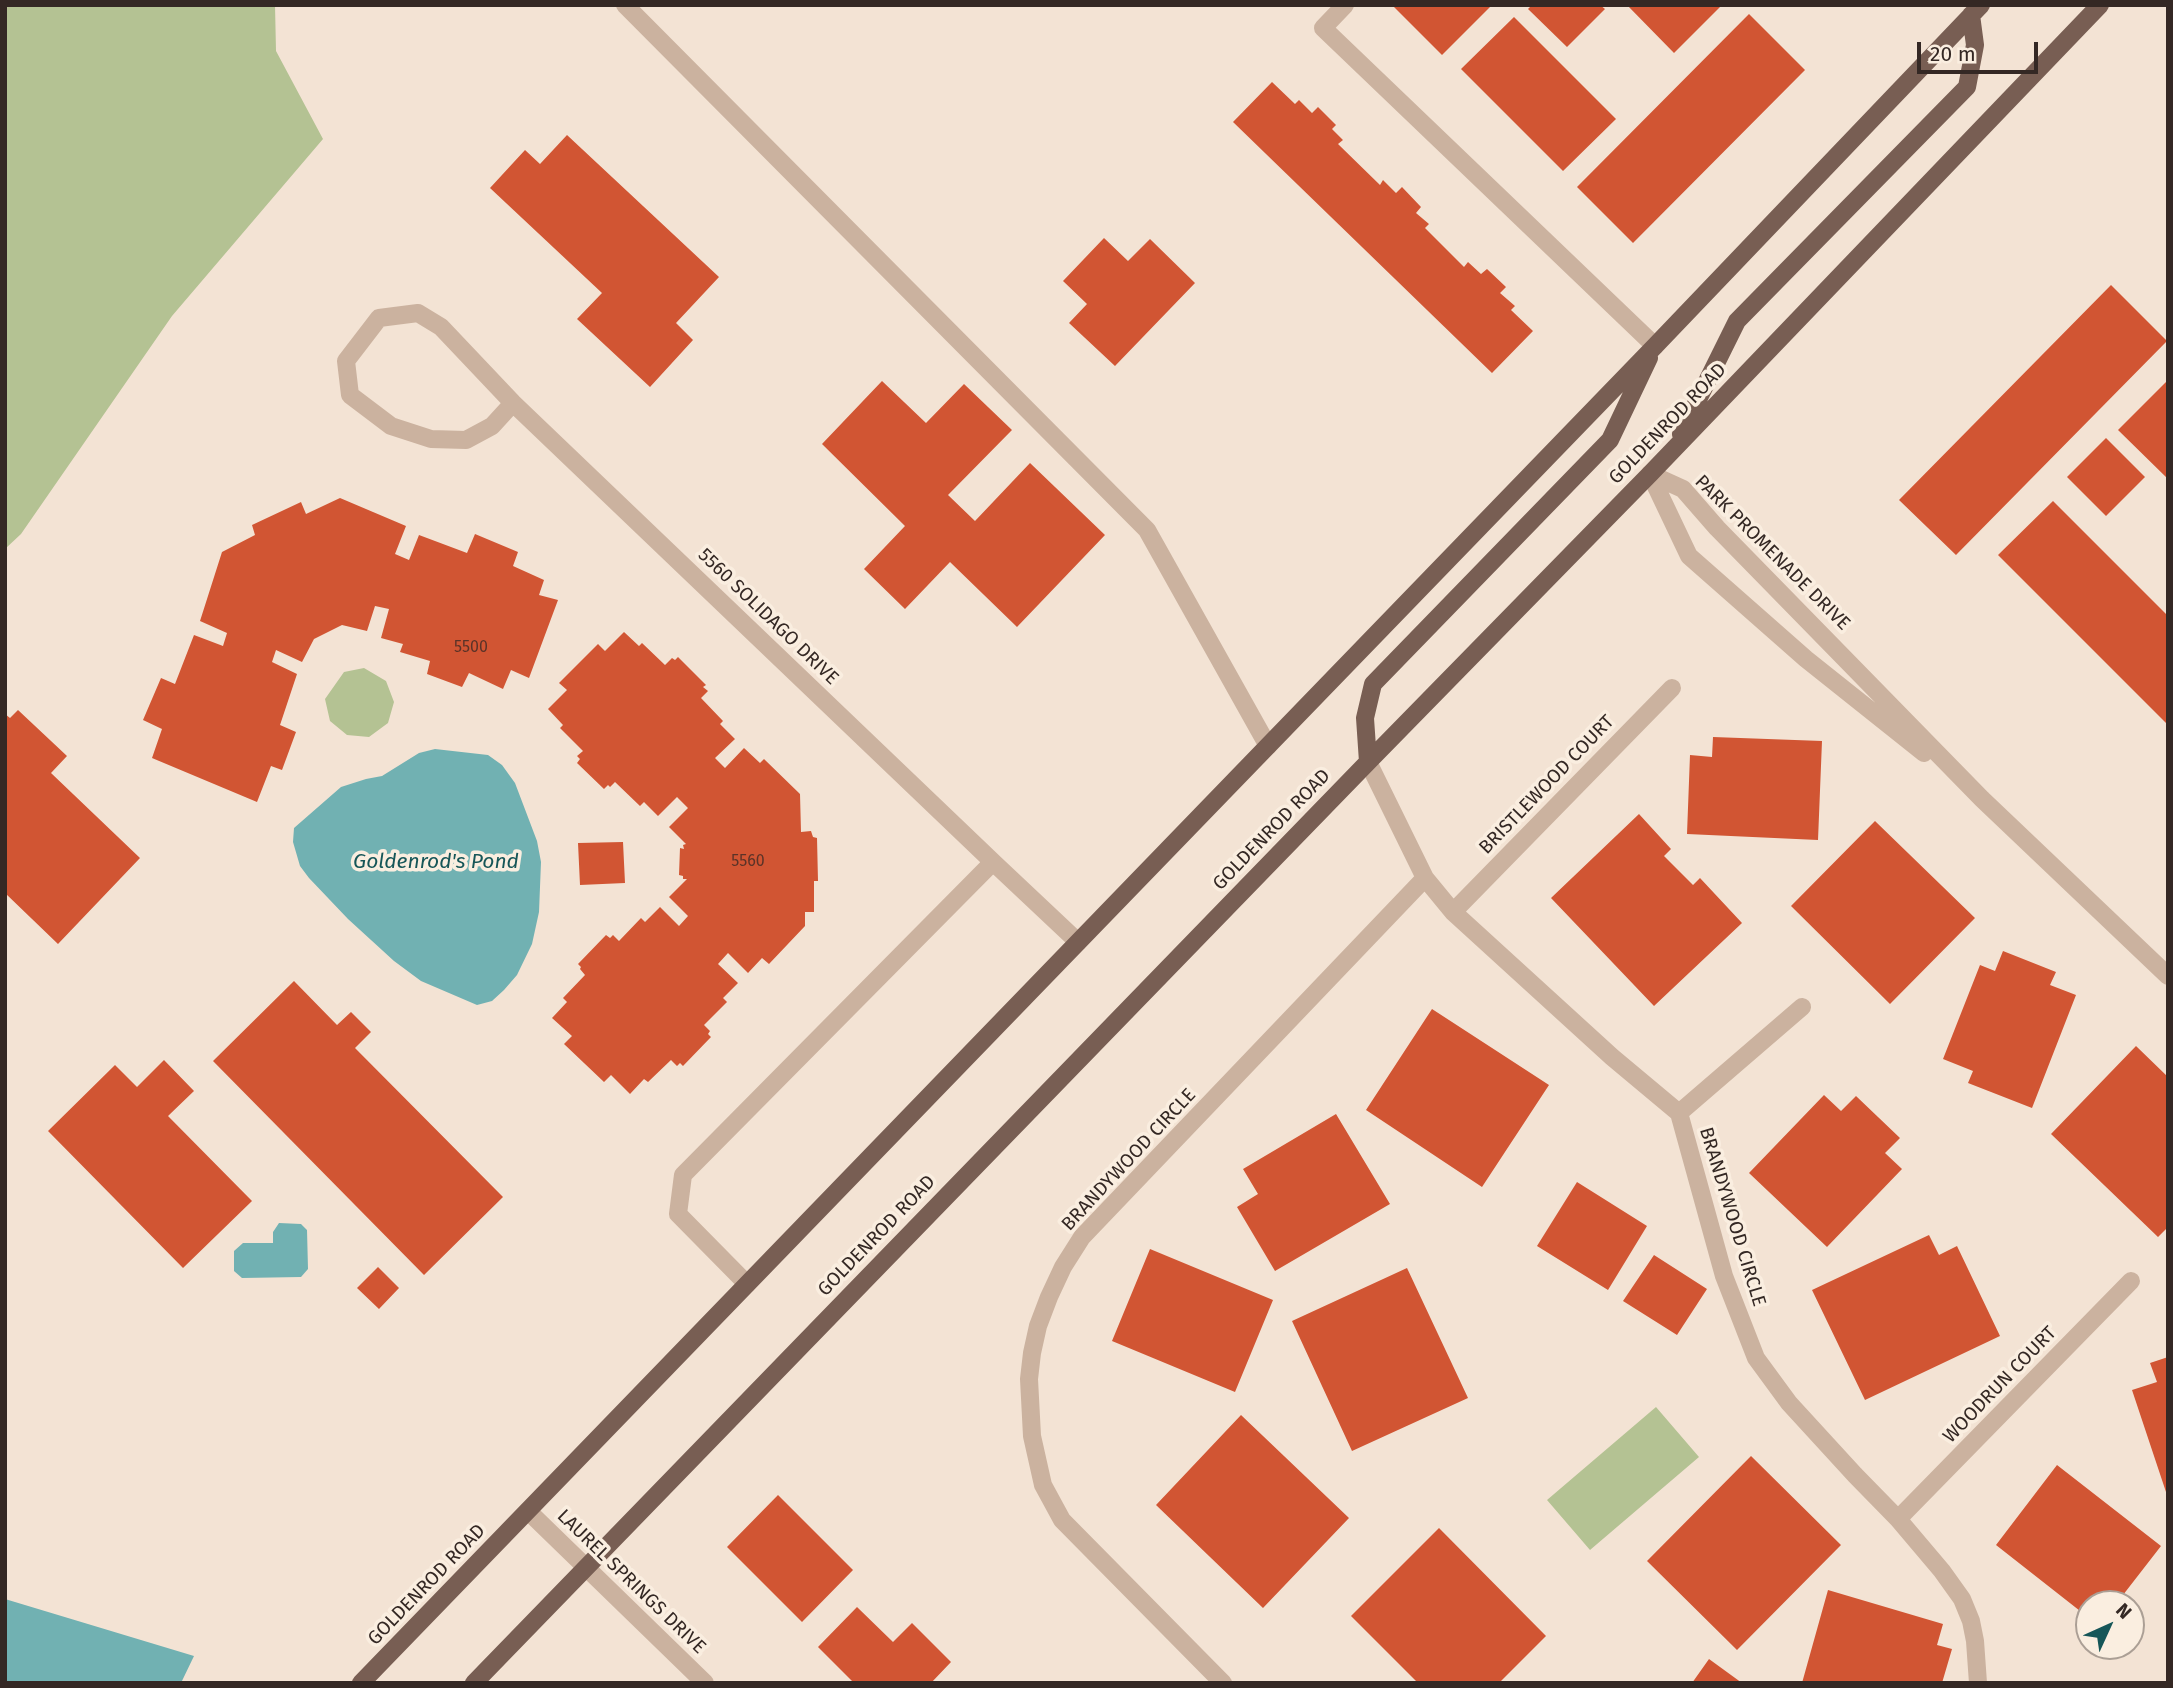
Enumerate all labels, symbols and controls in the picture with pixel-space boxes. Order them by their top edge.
scale bar [1921,28,2042,72]
text: 20 m [1930,41,1976,67]
street label: GOLDENROD ROAD [1605,359,1731,489]
street label: PARK PROMENADE DRIVE [1690,471,1854,635]
street label: 5560 SOLIDAGO DRIVE [693,544,843,690]
house number: 5500 [454,638,488,658]
street label: BRISTLEWOOD COURT [1475,711,1619,859]
street label: GOLDENROD ROAD [1209,765,1335,895]
water label: Goldenrod's Pond [353,849,519,875]
house number: 5560 [731,852,765,872]
street label: BRANDYWOOD CIRCLE [1057,1084,1201,1236]
street label: BRANDYWOOD CIRCLE [1694,1125,1770,1309]
street label: GOLDENROD ROAD [814,1171,940,1301]
street label: WOODRUN COURT [1939,1322,2061,1448]
street label: LAUREL SPRINGS DRIVE [552,1505,710,1659]
street label: GOLDENROD ROAD [364,1520,490,1650]
north arrow [2075,1590,2145,1660]
text: N [2111,1599,2136,1624]

